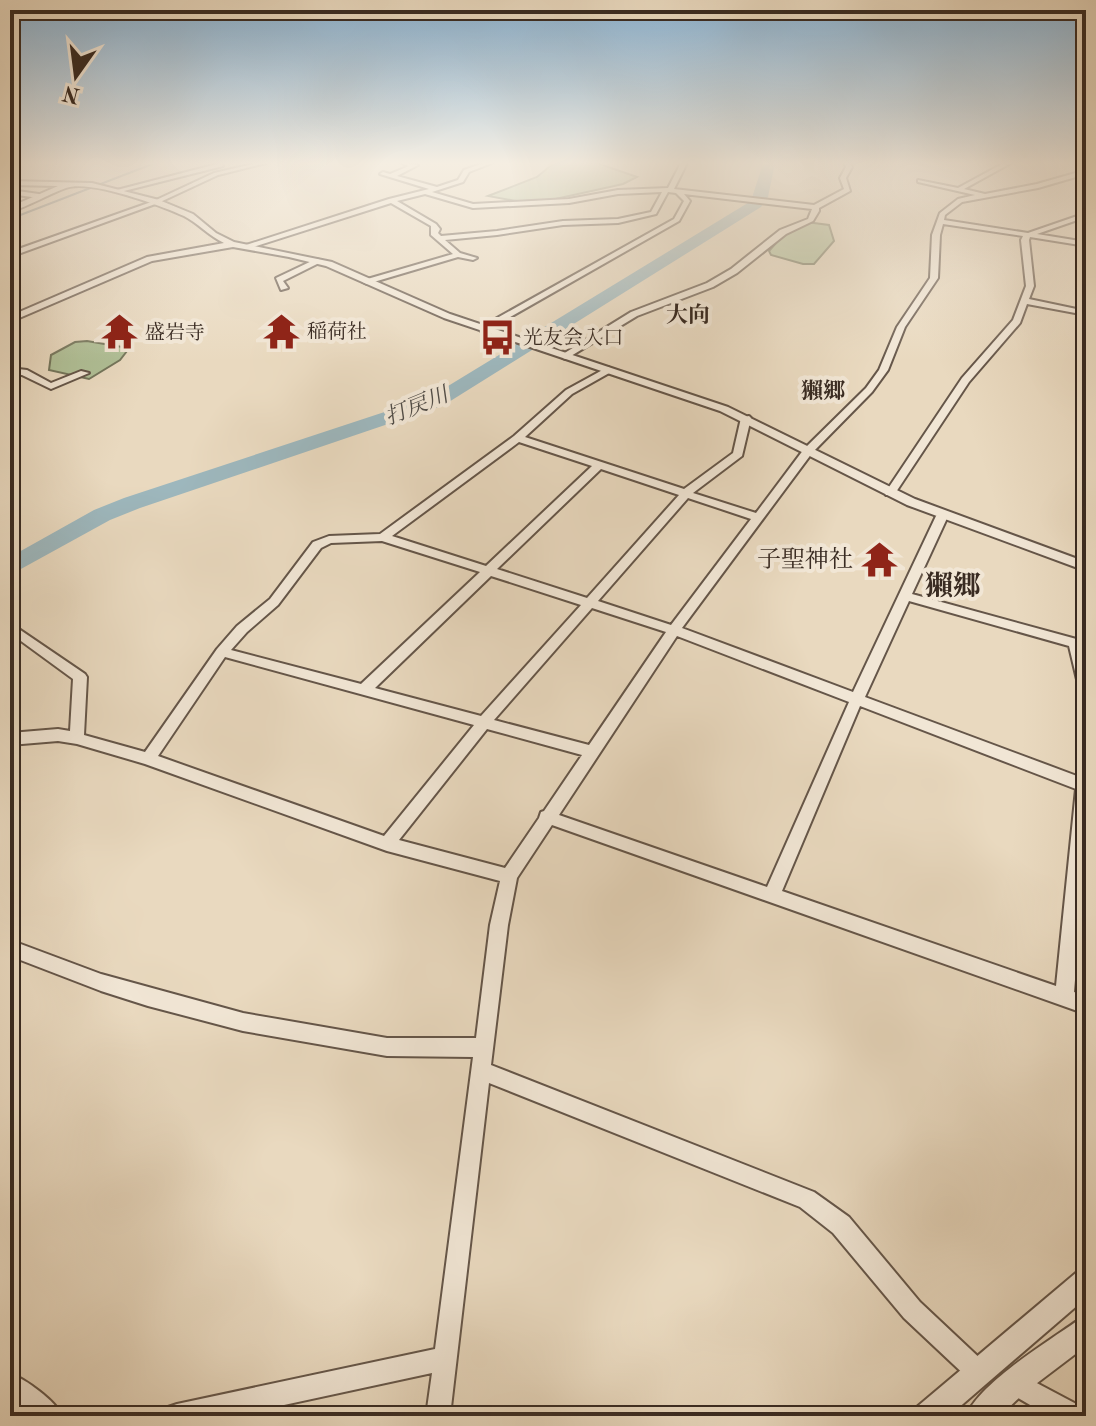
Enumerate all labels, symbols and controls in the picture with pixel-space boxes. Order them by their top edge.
north arrow [36,36,116,116]
text: N [61,81,82,106]
district label: 大向 [666,303,710,327]
temple icon: 稲荷社 [262,312,300,350]
temple icon: 盛岩寺 [100,313,138,351]
bus stop icon: 光友会入口 [478,318,516,356]
place label: 盛岩寺 [145,321,205,344]
place label: 稲荷社 [307,321,367,343]
place label: 光友会入口 [523,326,623,349]
district label: 獺郷 [801,379,846,403]
water label: 打戻川 [381,382,453,429]
temple icon: 子聖神社 [860,540,898,578]
place label: 子聖神社 [757,546,853,573]
district label: 獺郷 [925,571,981,602]

